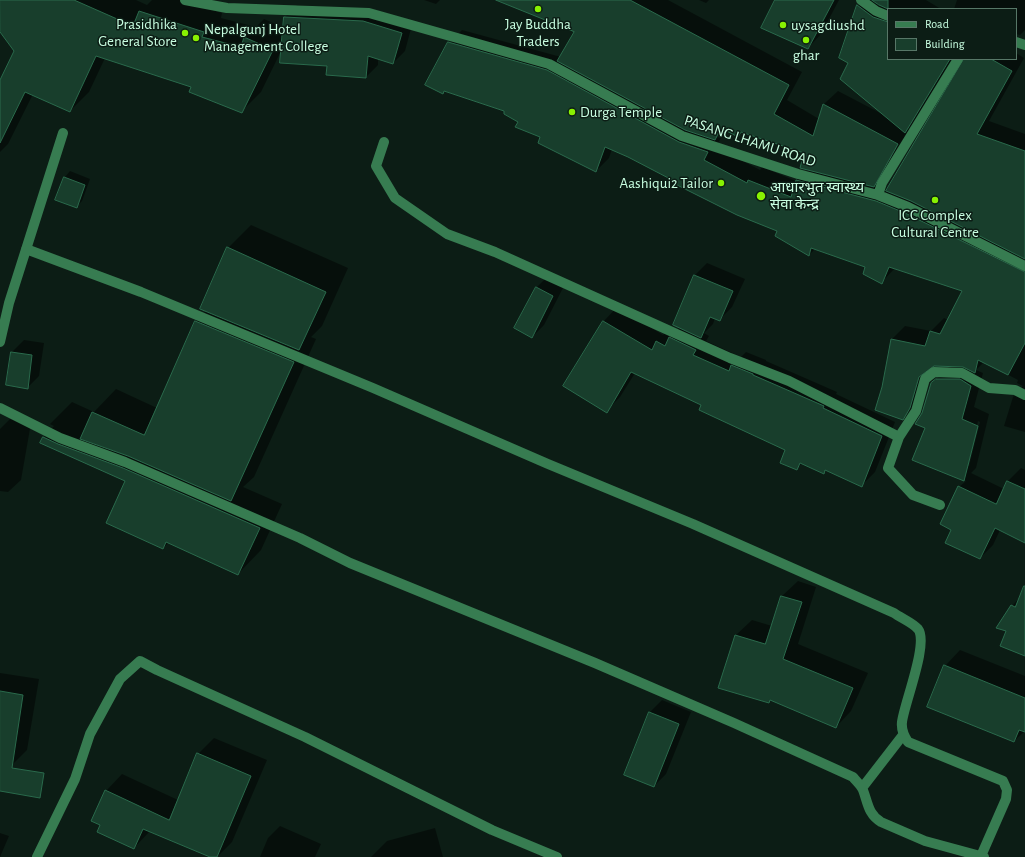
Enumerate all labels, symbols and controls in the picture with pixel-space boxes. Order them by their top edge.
marker: Jay Buddha Traders [533,4,543,14]
legend [887,8,1017,60]
place label: Prasidhika General Store [98,15,177,50]
place label: Jay Buddha Traders [505,15,571,50]
place label: uysagdiushd [791,16,865,34]
text: Road [925,18,949,30]
place label: Nepalgunj Hotel Management College [204,20,329,55]
marker: uysagdiushd [778,20,788,30]
marker: Prasidhika General Store [180,28,190,38]
marker: Nepalgunj Hotel Management College [191,33,201,43]
marker: ghar [801,35,811,45]
text: Building [925,38,965,50]
place label: ghar [793,46,819,64]
place label: Durga Temple [580,103,662,121]
marker: Durga Temple [567,107,577,117]
street label: PASANG LHAMU ROAD [682,111,818,171]
place label: Aashiqui2 Tailor [620,174,713,192]
marker: Aashiqui2 Tailor [716,178,726,188]
place label: आधारभुत स्वास्थ्य सेवा केन्द्र [770,178,864,213]
marker: आधारभुत स्वास्थ्य सेवा केन्द्र [755,190,767,202]
marker: ICC Complex Cultural Centre [930,195,940,205]
place label: ICC Complex Cultural Centre [891,206,979,241]

